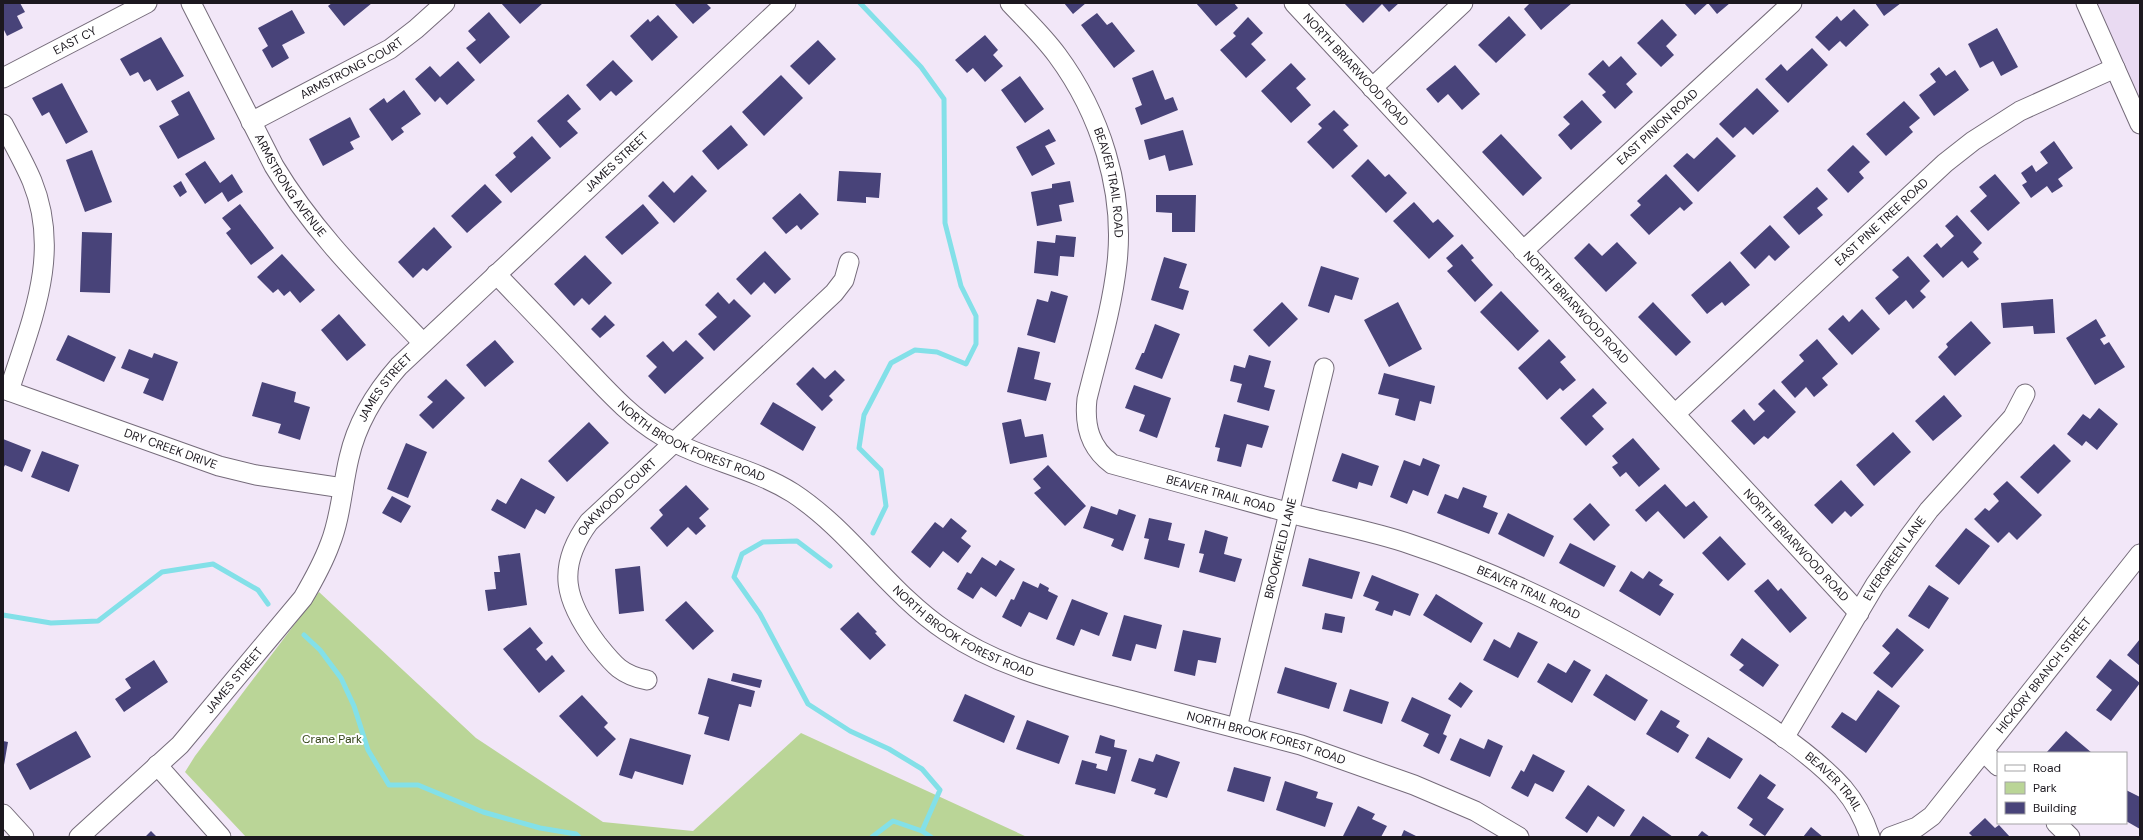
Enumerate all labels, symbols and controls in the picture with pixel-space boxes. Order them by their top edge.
street label: NORTH BRIARWOOD ROAD [1300,10,1412,130]
street label: EAST CY [50,23,99,58]
street label: ARMSTRONG COURT [297,34,407,103]
street label: EAST PINION ROAD [1613,85,1702,168]
street label: BEAVER TRAIL ROAD [1090,125,1127,238]
street label: JAMES STREET [581,128,652,196]
street label: ARMSTRONG AVENUE [251,131,330,241]
street label: EAST PINE TREE ROAD [1831,175,1932,269]
street label: NORTH BRIARWOOD ROAD [1520,248,1632,367]
street label: JAMES STREET [354,350,416,424]
street label: NORTH BROOK FOREST ROAD [614,397,768,485]
street label: DRY CREEK DRIVE [122,425,220,473]
street label: OAKWOOD COURT [574,455,660,539]
street label: BEAVER TRAIL ROAD [1164,471,1277,517]
street label: NORTH BRIARWOOD ROAD [1740,485,1852,605]
street label: BROOKFIELD LANE [1261,496,1300,600]
street label: EVERGREEN LANE [1860,513,1930,603]
street label: BEAVER TRAIL ROAD [1474,562,1583,623]
street label: NORTH BROOK FOREST ROAD [889,582,1036,681]
street label: HICKORY BRANCH STREET [1993,614,2095,737]
street label: JAMES STREET [202,644,267,717]
street label: NORTH BROOK FOREST ROAD [1185,708,1348,768]
park label: Crane Park [302,731,362,747]
street label: BEAVER TRAIL [1802,748,1865,815]
legend [1997,752,2127,824]
text: Road [2033,760,2061,776]
text: Park [2033,780,2057,796]
text: Building [2033,800,2077,816]

